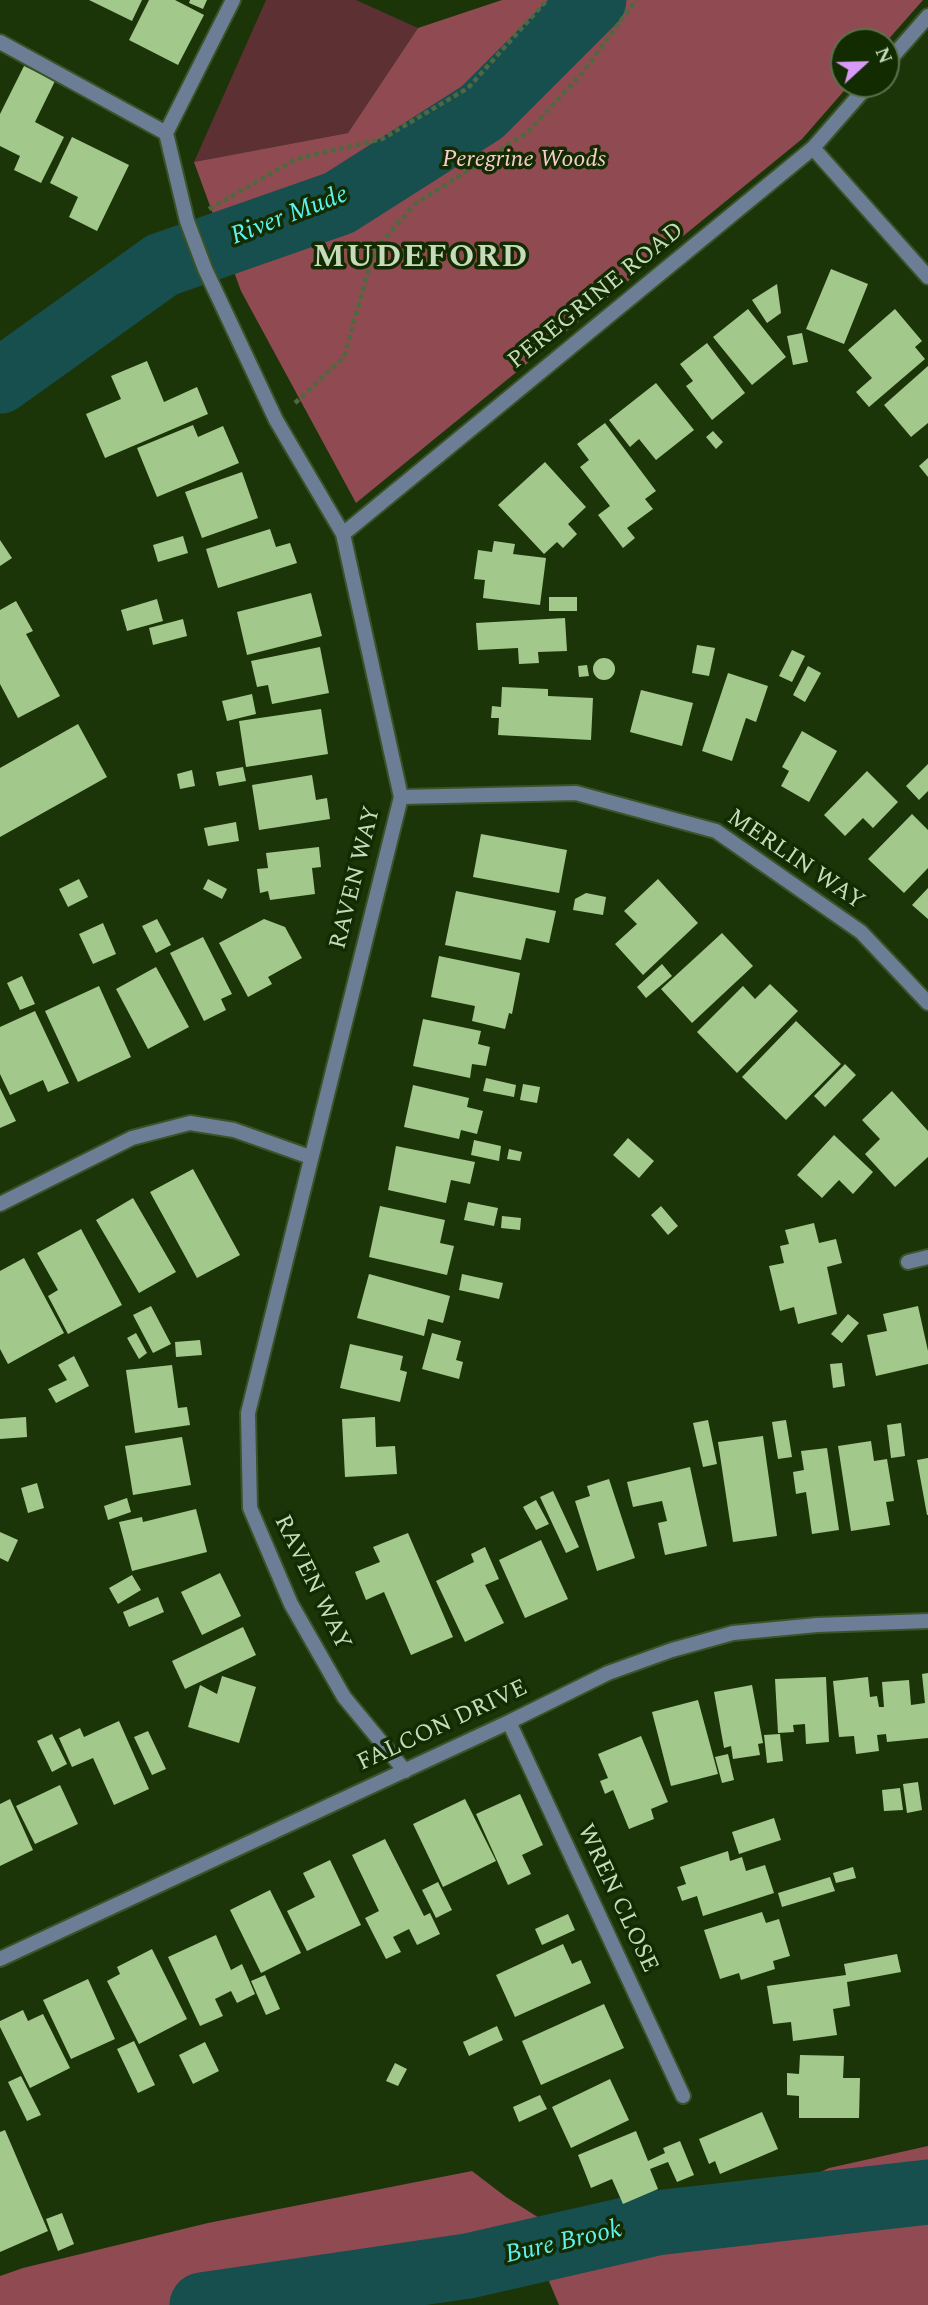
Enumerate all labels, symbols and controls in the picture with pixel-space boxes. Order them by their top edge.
north arrow [830,28,900,98]
text: N [867,43,899,68]
park label: Peregrine Woods [442,147,606,175]
water label: River Mude [227,180,353,254]
street label: PEREGRINE ROAD [503,217,691,377]
district label: MUDEFORD [314,241,528,279]
street label: RAVEN WAY [325,803,389,953]
street label: MERLIN WAY [721,804,869,918]
street label: RAVEN WAY [266,1511,356,1655]
street label: FALCON DRIVE [353,1675,533,1779]
street label: WREN CLOSE [569,1820,663,1978]
water label: Bure Brook [502,2215,626,2273]

